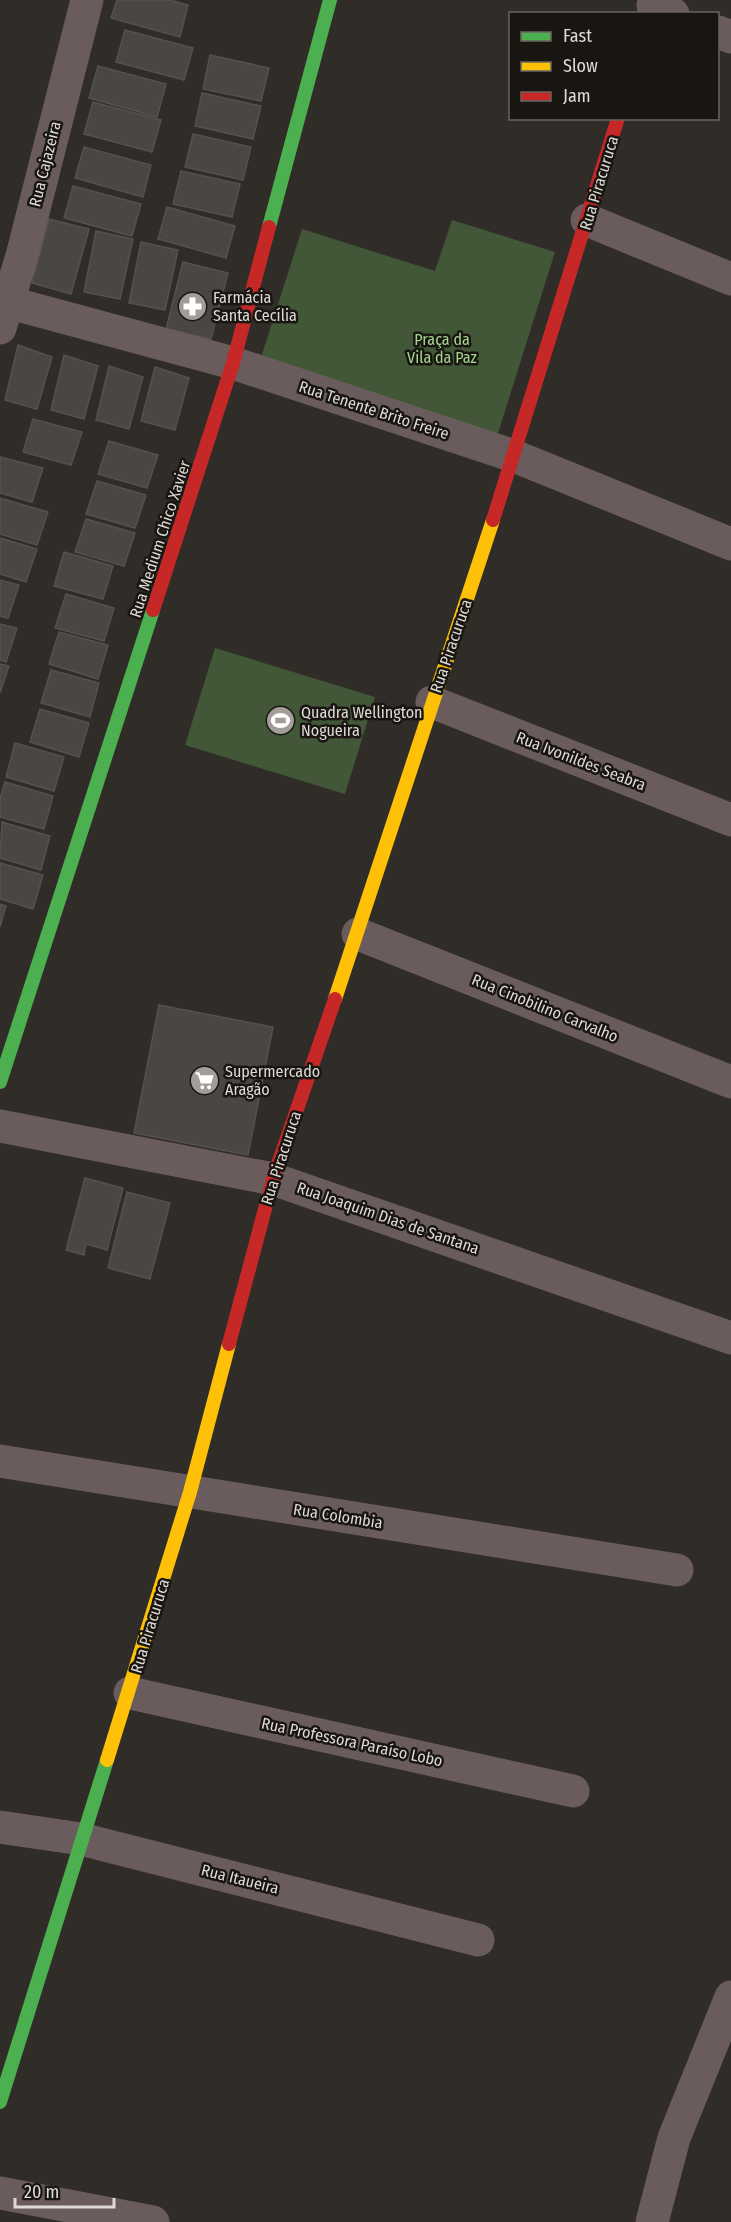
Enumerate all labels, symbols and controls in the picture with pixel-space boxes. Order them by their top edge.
legend [509,12,719,120]
text: Fast [563,25,592,47]
text: Slow [563,55,598,77]
text: Jam [563,85,591,107]
street label: Rua Cajazeira [25,119,65,209]
street label: Rua Piracuruca [576,133,622,232]
place label: Farmácia Santa Cecília [213,288,297,325]
pharmacy icon: Farmácia Santa Cecília [176,290,208,322]
park label: Praça da Vila da Paz [407,330,477,367]
street label: Rua Tenente Brito Freire [297,377,452,443]
street label: Rua Medium Chico Xavier [126,458,195,620]
street label: Rua Piracuruca [426,597,476,695]
place label: Quadra Wellington Nogueira [301,703,423,740]
sports icon: Quadra Wellington Nogueira [264,705,296,737]
street label: Rua Ivonildes Seabra [514,728,649,794]
street label: Rua Cinobilino Carvalho [469,970,621,1046]
place label: Supermercado Aragão [225,1062,320,1099]
supermarket icon: Supermercado Aragão [188,1064,220,1096]
street label: Rua Piracuruca [257,1109,305,1207]
street label: Rua Joaquim Dias de Santana [294,1178,482,1258]
street label: Rua Colombia [292,1500,384,1532]
street label: Rua Piracuruca [127,1576,173,1675]
street label: Rua Professora Paraíso Lobo [260,1713,444,1771]
street label: Rua Itaueira [199,1860,281,1898]
scale bar [15,2171,114,2209]
text: 20 m [24,2181,59,2203]

